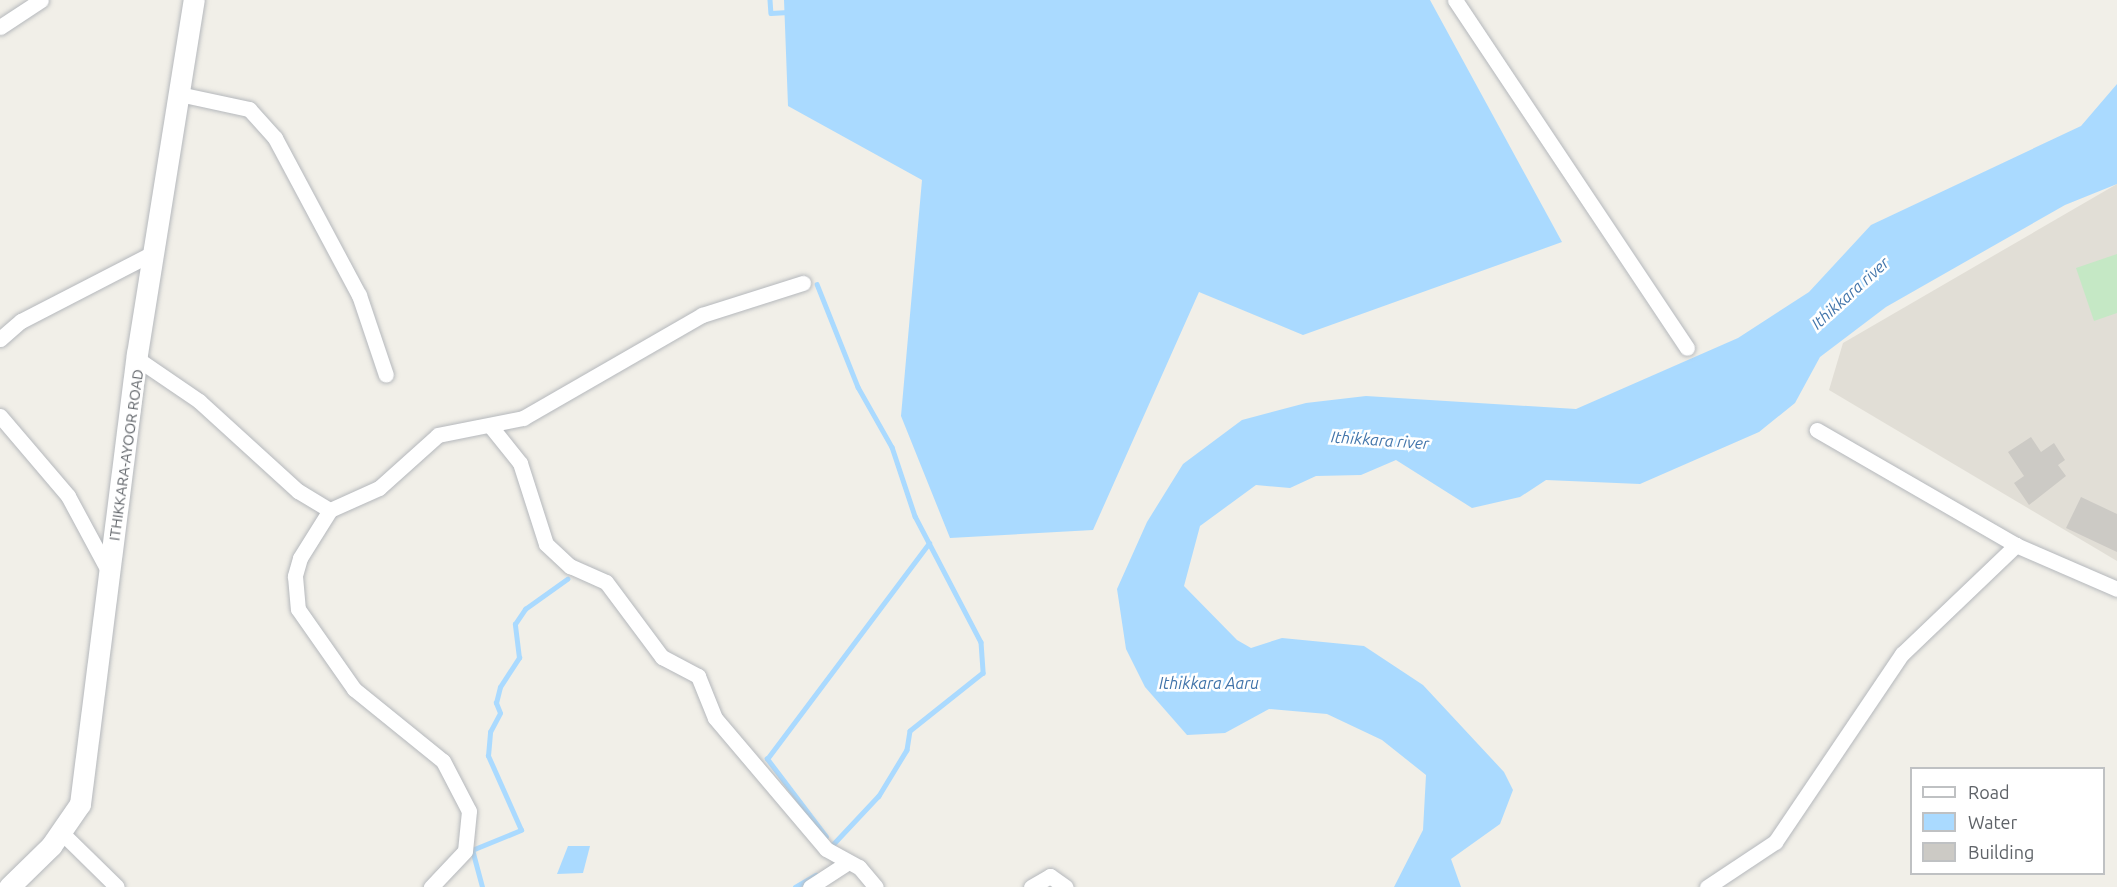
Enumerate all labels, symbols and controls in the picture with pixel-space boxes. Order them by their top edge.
water label: Ithikkara river [1807,253,1893,333]
street label: ITHIKKARA-AYOOR ROAD [105,368,147,542]
water label: Ithikkara river [1330,427,1430,453]
water label: Ithikkara Aaru [1159,673,1259,693]
legend [1910,767,2105,875]
text: Road [1968,782,2010,802]
text: Water [1968,812,2017,832]
text: Building [1968,842,2034,862]

